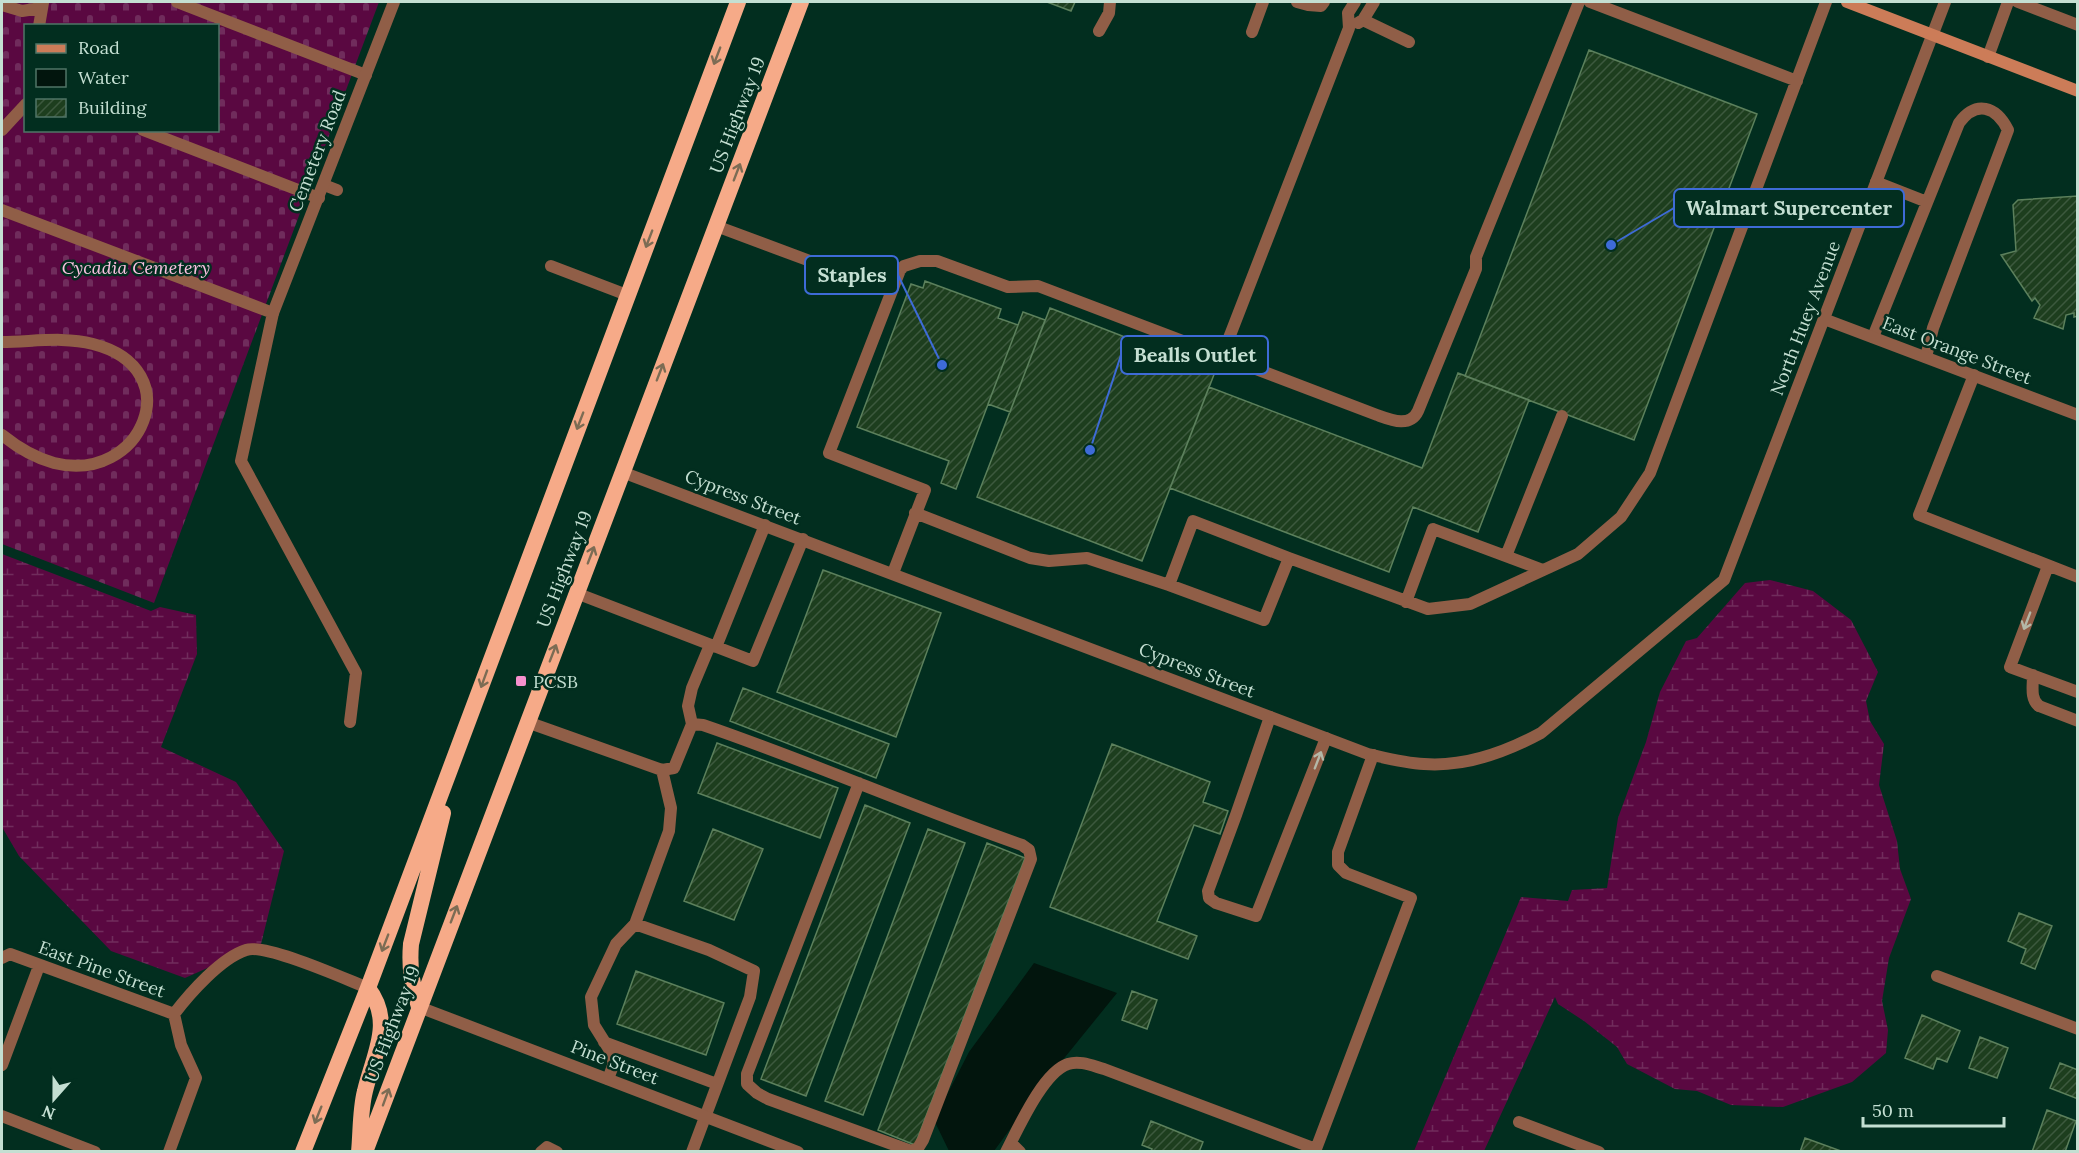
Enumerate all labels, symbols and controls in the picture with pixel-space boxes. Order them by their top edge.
legend [24,24,219,132]
text: Road [78,36,120,59]
one-way arrow [711,46,722,65]
street label: US Highway 19 [704,53,770,177]
text: Water [78,66,129,89]
street label: Cemetery Road [283,87,351,215]
text: Building [78,96,148,119]
one-way arrow [732,163,743,181]
callout: Walmart Supercenter [1674,189,1904,227]
text: Walmart Supercenter [1686,195,1893,220]
one-way arrow [642,229,653,248]
street label: North Huey Avenue [1765,237,1845,399]
park label: Cycadia Cemetery [62,256,210,279]
callout: Staples [805,256,898,294]
text: Staples [817,262,887,287]
street label: East Orange Street [1879,311,2035,389]
callout: Bealls Outlet [1121,336,1268,374]
text: Bealls Outlet [1133,342,1257,367]
one-way arrow [656,363,667,382]
one-way arrow [574,412,585,430]
street label: Cypress Street [682,464,804,530]
street label: US Highway 19 [531,507,597,631]
one-way arrow [586,546,597,564]
one-way arrow [2021,611,2032,630]
street label: Cypress Street [1136,637,1258,703]
one-way arrow [549,644,560,663]
one-way arrow [477,669,488,688]
place label: PCSB [533,670,578,693]
marker: PCSB [514,674,528,688]
one-way arrow [1313,751,1324,769]
one-way arrow [449,905,460,924]
one-way arrow [378,934,389,952]
street label: East Pine Street [36,935,168,1003]
street label: US Highway 19 [359,962,425,1086]
street label: Pine Street [568,1035,662,1089]
north arrow [24,1069,84,1129]
one-way arrow [381,1088,392,1107]
scale bar [1863,1090,2004,1128]
text: 50 m [1872,1099,1914,1122]
text: N [39,1101,58,1125]
one-way arrow [312,1105,323,1124]

